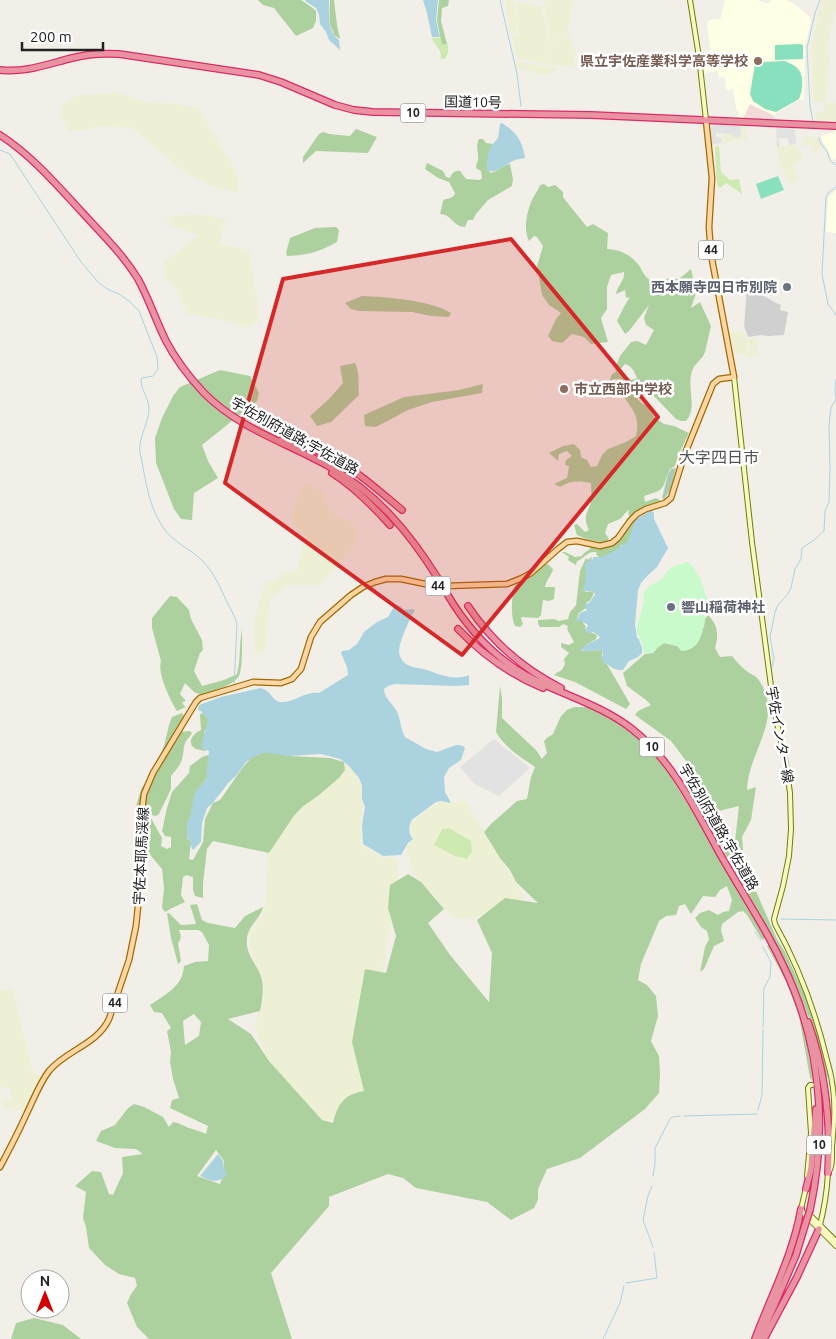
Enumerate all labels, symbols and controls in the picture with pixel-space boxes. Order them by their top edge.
scale bar [22,20,104,52]
text: 200 m [30,28,72,45]
place label: 県立宇佐産業科学高等学校 [580,53,748,69]
marker: 県立宇佐産業科学高等学校 [752,55,764,67]
street label: 国道10号 [444,93,502,111]
road number: 10 [400,104,426,122]
road number: 44 [698,240,724,260]
place label: 西本願寺四日市別院 [651,279,777,295]
marker: 西本願寺四日市別院 [781,281,793,293]
place label: 市立西部中学校 [574,381,672,397]
marker: 市立西部中学校 [558,383,570,395]
street label: 宇佐別府道路;宇佐道路 [228,394,362,478]
district label: 大字四日市 [679,448,759,466]
road number: 44 [426,576,450,596]
place label: 響山稲荷神社 [681,599,765,615]
marker: 響山稲荷神社 [665,601,677,613]
street label: 宇佐インター線 [764,685,796,785]
road number: 10 [640,738,664,756]
street label: 宇佐別府道路;宇佐道路 [676,761,762,893]
street label: 宇佐本耶馬渓線 [130,807,152,905]
road number: 44 [102,994,128,1012]
road number: 10 [806,1136,832,1154]
north arrow [20,1269,70,1319]
text: N [40,1273,50,1289]

